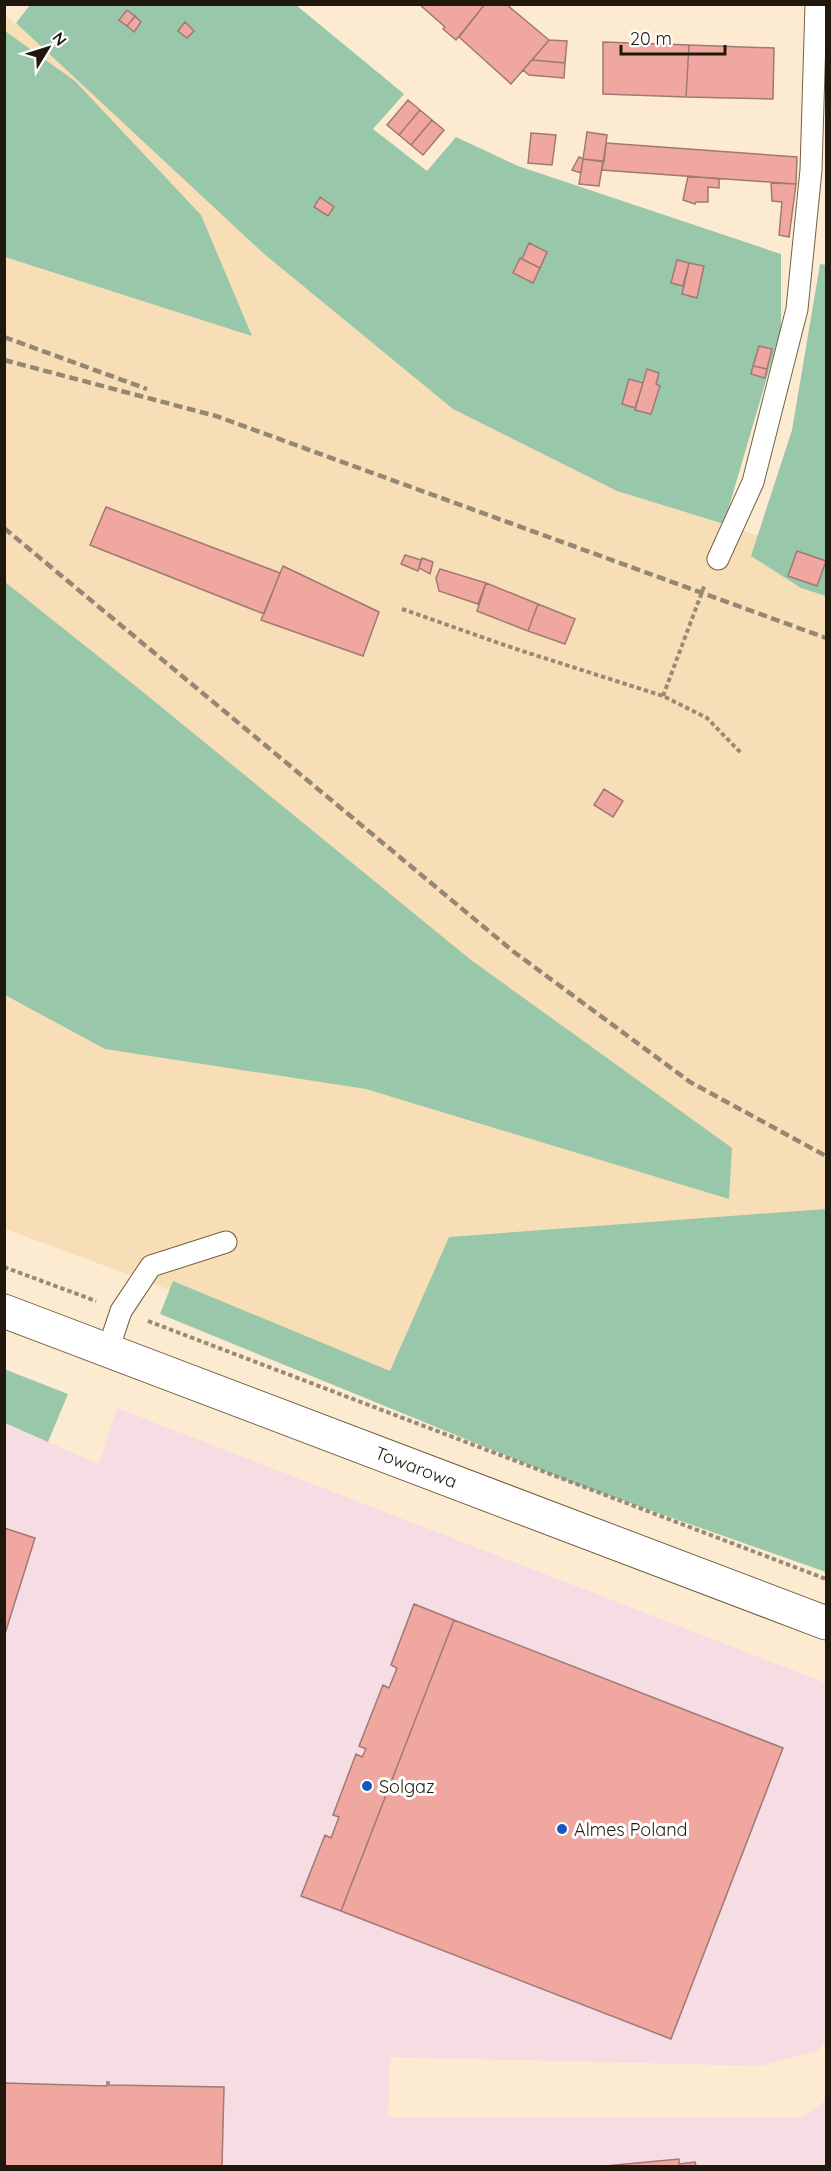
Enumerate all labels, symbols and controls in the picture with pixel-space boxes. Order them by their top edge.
north arrow [18,18,78,78]
scale bar [621,18,724,56]
text: 20 m [630,27,672,50]
text: N [48,28,71,50]
street label: Towarowa [372,1441,460,1493]
place label: Solgaz [379,1775,435,1798]
marker: Solgaz [360,1779,374,1793]
place label: Almes Poland [574,1818,688,1841]
marker: Almes Poland [555,1822,569,1836]

